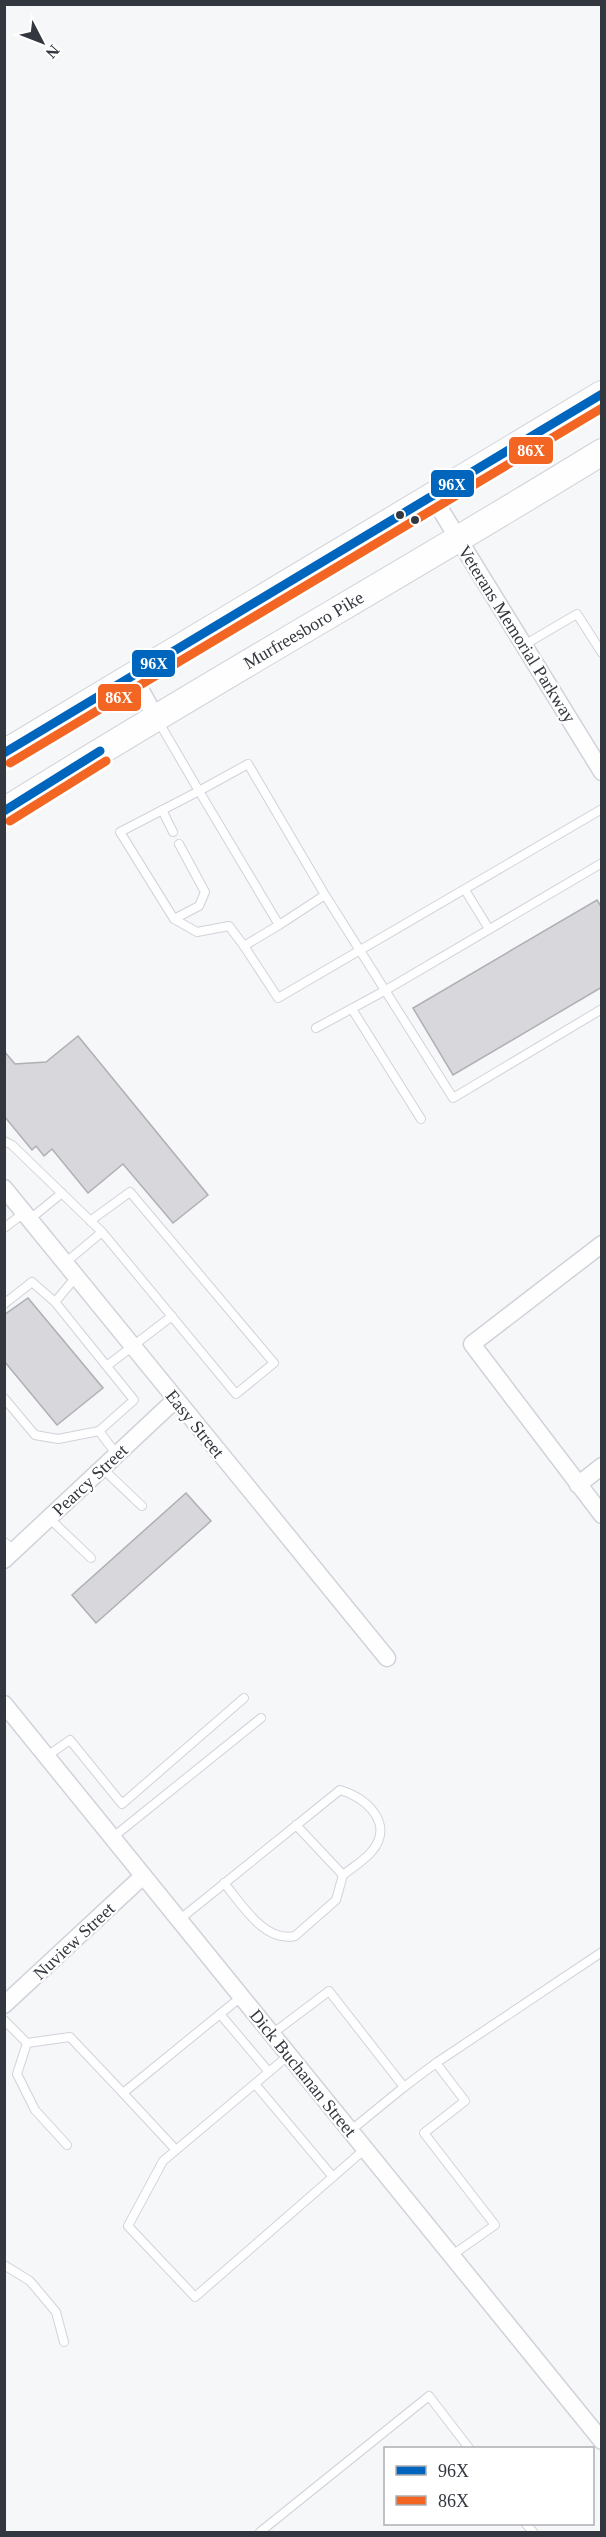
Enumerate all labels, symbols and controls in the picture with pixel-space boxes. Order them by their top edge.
north arrow [12,12,72,72]
text: N [42,42,63,62]
line badge: 86X [508,436,554,465]
text: 86X [517,442,545,459]
line badge: 96X [430,469,475,498]
text: 96X [438,476,466,493]
unlabelled marker [394,509,406,521]
unlabelled marker [409,514,421,526]
street label: Veterans Memorial Parkway [454,542,580,726]
street label: Murfreesboro Pike [240,587,367,673]
line badge: 96X [131,649,176,678]
text: 96X [140,655,168,672]
line badge: 86X [97,683,142,712]
text: 86X [105,689,133,706]
street label: Easy Street [162,1386,228,1462]
street label: Pearcy Street [48,1440,132,1520]
street label: Nuview Street [29,1898,119,1984]
street label: Dick Buchanan Street [246,2005,360,2141]
legend [384,2447,594,2525]
text: 96X [438,2461,469,2481]
text: 86X [438,2491,469,2511]

